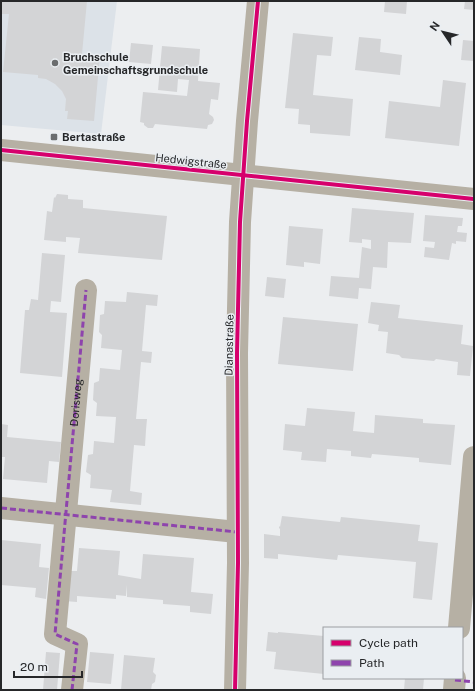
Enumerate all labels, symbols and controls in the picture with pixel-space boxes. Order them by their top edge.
north arrow [423,12,463,52]
text: N [427,19,442,33]
place label: Bruchschule Gemeinschaftsgrundschule [63,51,208,76]
marker: Bruchschule Gemeinschaftsgrundschule [50,58,60,68]
place label: Bertastraße [62,131,125,143]
marker: Bertastraße [49,132,59,142]
street label: Hedwigstraße [155,151,227,171]
street label: Dianastraße [222,314,236,376]
street label: Dorisweg [68,378,84,427]
legend [323,627,463,679]
text: Cycle path [359,636,418,650]
scale bar [14,653,82,679]
text: Path [359,656,385,670]
text: 20 m [20,660,48,674]

